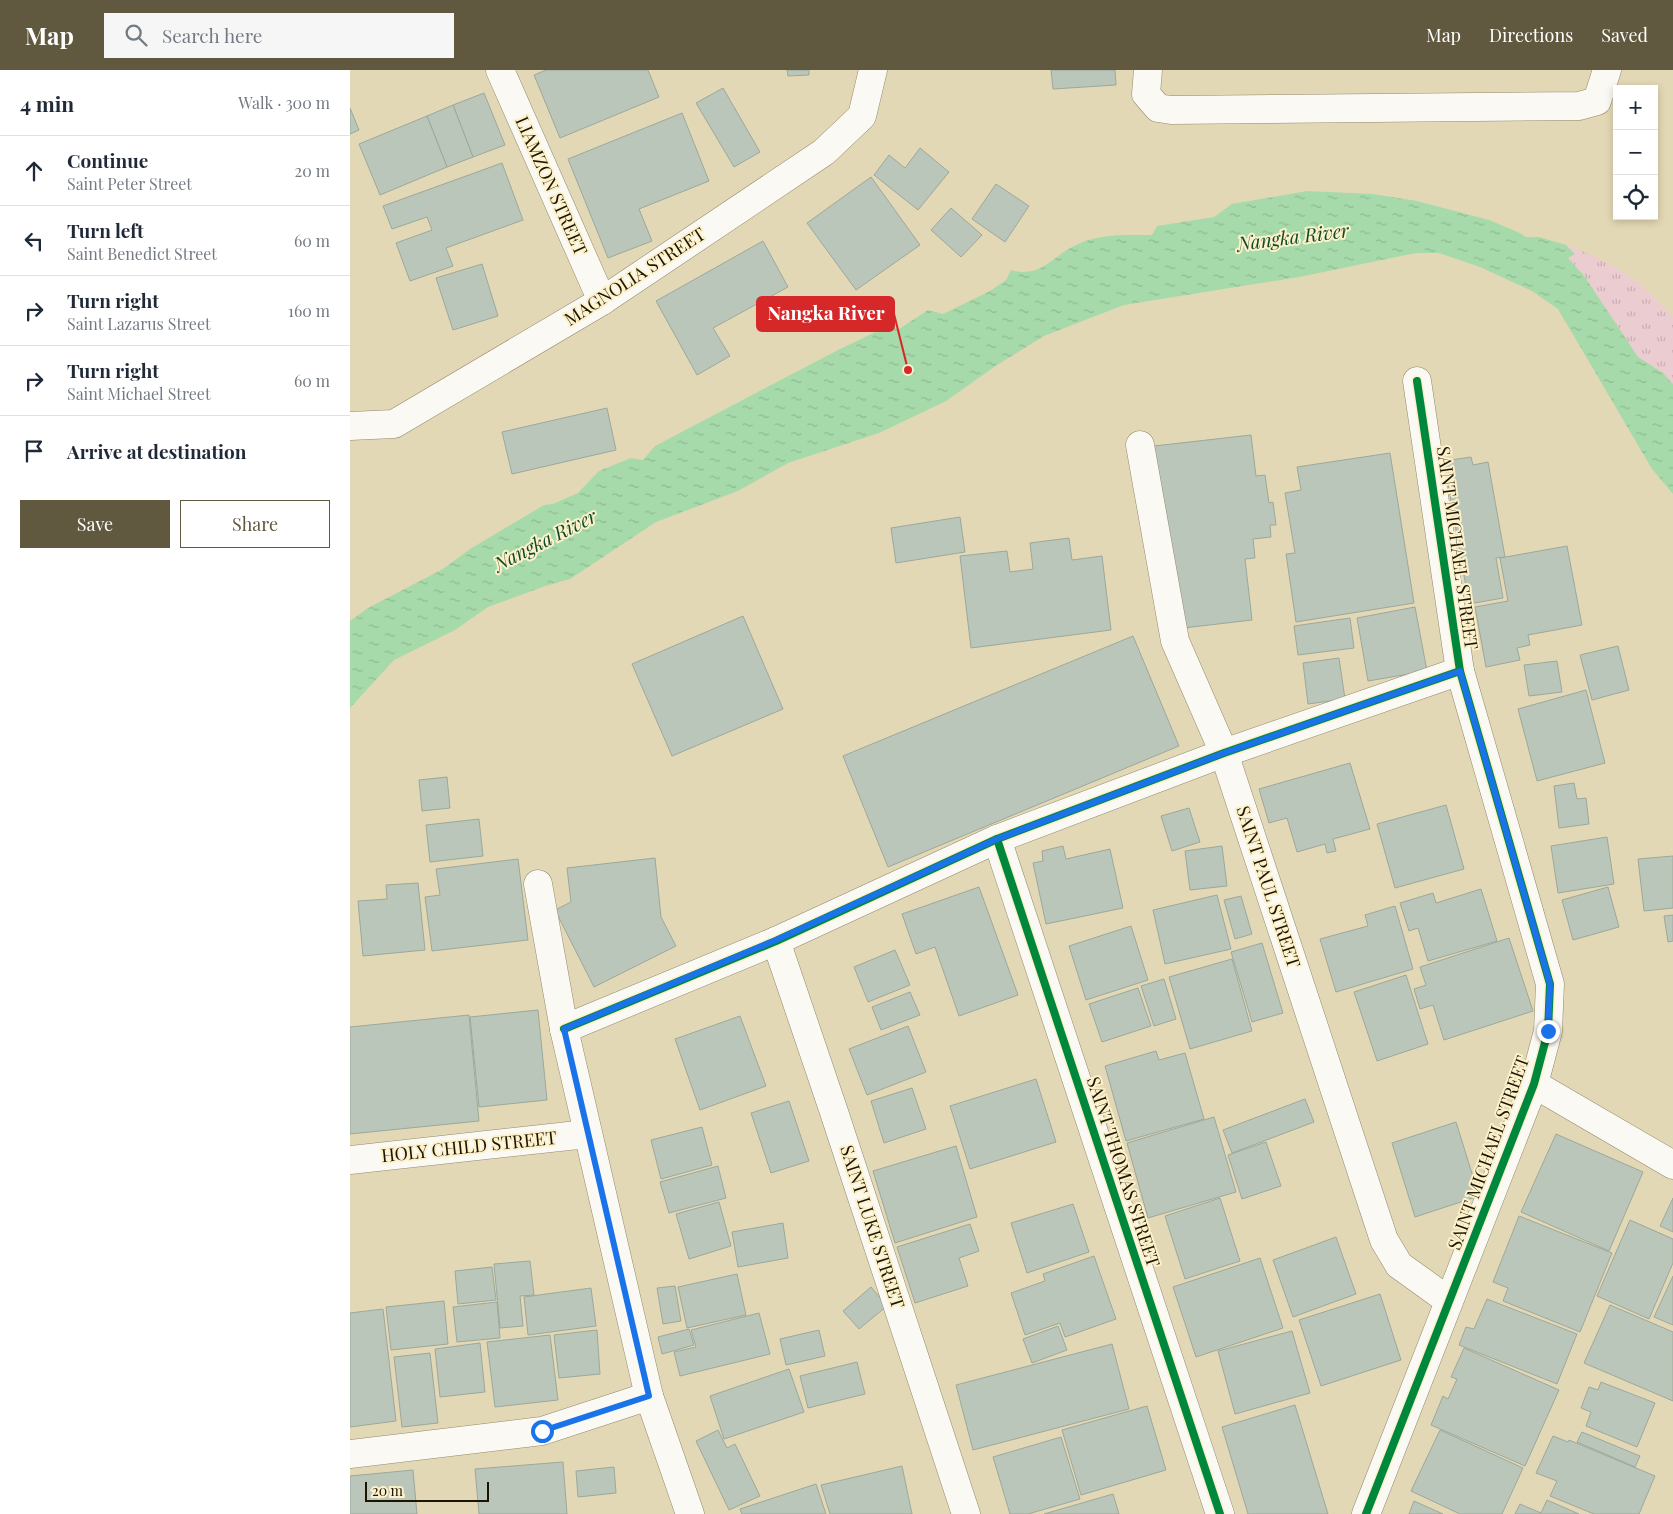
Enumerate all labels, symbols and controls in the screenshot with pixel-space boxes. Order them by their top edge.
search box [104,13,454,58]
text: Map [25,19,74,51]
icon: search [122,21,150,49]
text: Search here [162,22,262,48]
text: Map [1426,23,1461,47]
text: Directions [1489,23,1573,47]
text: Saved [1601,23,1648,47]
map controls [1613,85,1658,220]
button: + [1613,85,1658,130]
text: 4 min [20,89,74,117]
text: Walk · 300 m [238,92,330,113]
street label: LIAMZON STREET [510,112,593,259]
button: − [1613,130,1658,175]
text: Continue [67,147,148,173]
icon: ahead [20,157,48,185]
text: 20 m [295,160,330,181]
text: Saint Peter Street [67,173,192,194]
button: locate [1613,175,1658,220]
water label: Nangka River [1234,216,1351,256]
text: Turn left [67,217,144,243]
street label: MAGNOLIA STREET [559,222,710,331]
icon: left [20,227,48,255]
text: 60 m [294,230,330,251]
text: Saint Benedict Street [67,243,217,264]
text: Turn right [67,287,159,313]
icon: right [20,297,48,325]
callout: Nangka River [757,297,894,331]
text: Nangka River [767,299,885,325]
text: 160 m [288,300,330,321]
text: Saint Lazarus Street [67,313,211,334]
text: Turn right [67,357,159,383]
icon: right [20,367,48,395]
text: 60 m [294,370,330,391]
text: Saint Michael Street [67,383,211,404]
icon: arrive [20,437,48,465]
text: Arrive at destination [67,438,247,464]
street label: SAINT MICHAEL STREET [1432,445,1484,651]
button: Save [20,500,170,548]
button: Share [180,500,330,548]
water label: Nangka River [487,502,601,577]
street label: SAINT PAUL STREET [1231,803,1306,971]
route end [1537,1020,1560,1043]
street label: SAINT MICHAEL STREET [1442,1052,1534,1253]
street label: SAINT THOMAS STREET [1082,1073,1166,1270]
street label: HOLY CHILD STREET [380,1125,558,1167]
street label: SAINT LUKE STREET [835,1142,911,1311]
route start [531,1420,554,1443]
scale bar [365,1479,489,1502]
text: 20 m [372,1481,403,1500]

